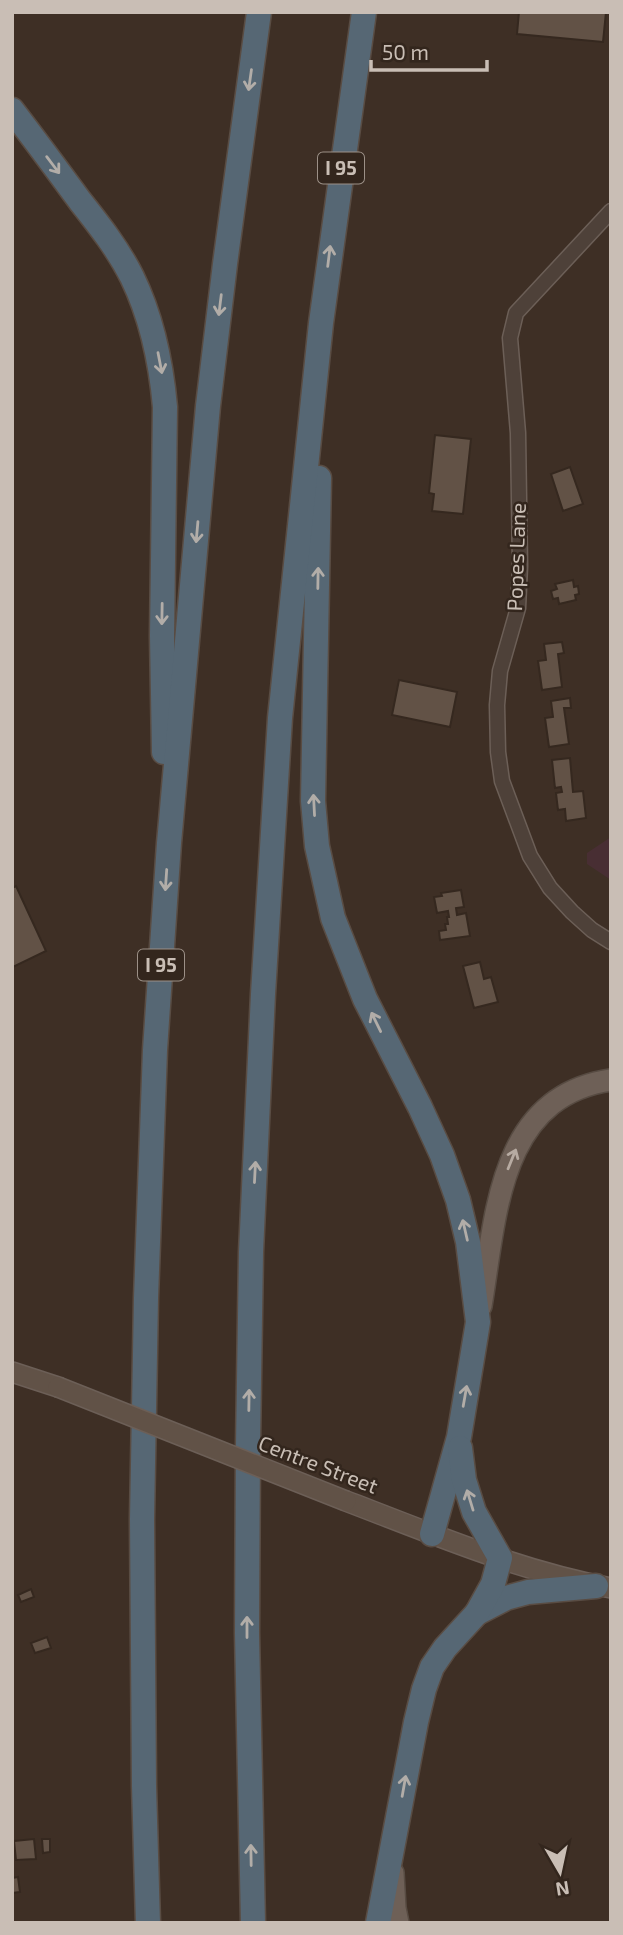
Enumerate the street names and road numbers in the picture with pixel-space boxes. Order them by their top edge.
road number: I 95 [318,152,364,184]
street label: Popes Lane [501,502,530,612]
road number: I 95 [138,950,184,981]
street label: Centre Street [255,1429,382,1498]

